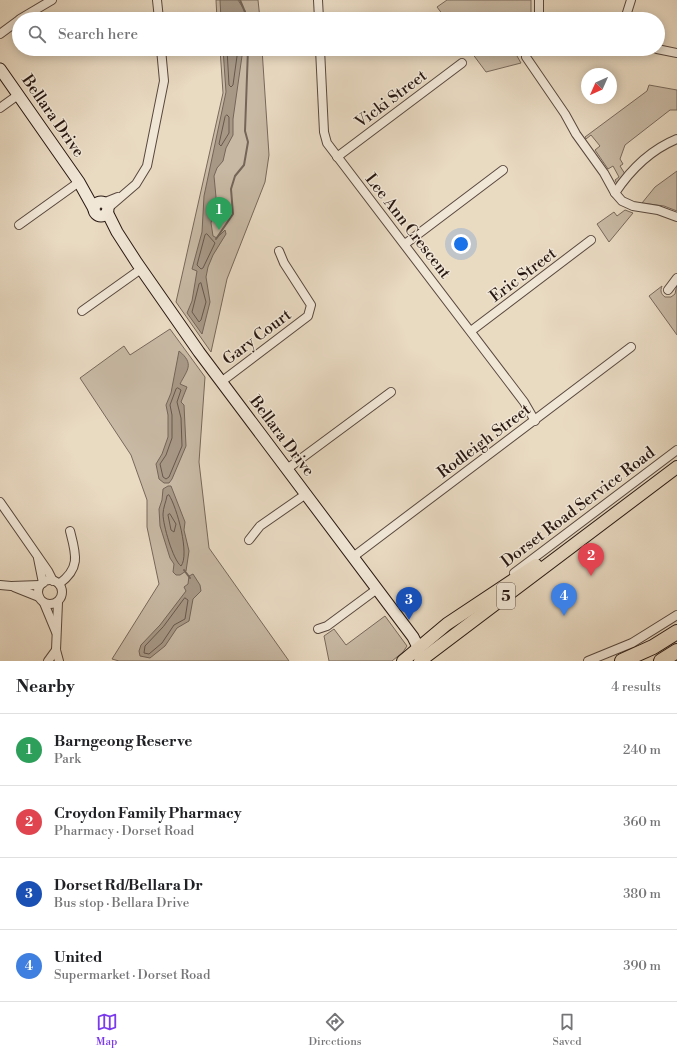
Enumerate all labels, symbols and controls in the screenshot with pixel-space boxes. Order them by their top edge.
search box [12,12,665,56]
icon: search [26,23,48,45]
text: Search here [58,25,138,44]
street label: Vicki Street [351,65,431,133]
north arrow [581,68,617,104]
street label: Bellara Drive [17,70,89,161]
street label: Lee Ann Crescent [361,170,455,283]
pin: 1 [206,197,232,230]
your location [451,234,471,254]
street label: Eric Street [486,243,561,307]
street label: Gary Court [219,305,295,369]
street label: Bellara Drive [245,391,319,480]
street label: Rodleigh Street [433,399,535,483]
street label: Dorset Road Service Road [497,443,659,571]
pin: 2 [578,543,604,576]
road number: 5 [497,583,515,609]
pin: 4 [551,583,577,616]
pin: 3 [396,587,422,620]
text: Nearby [16,676,75,698]
text: 4 results [611,679,661,695]
text: Barngeong Reserve [54,732,192,751]
text: 1 [26,742,32,758]
text: 240 m [623,742,661,758]
text: Park [54,751,81,767]
text: Croydon Family Pharmacy [54,804,241,823]
text: 2 [25,814,33,830]
text: 360 m [623,814,661,830]
text: Pharmacy · Dorset Road [54,823,194,839]
text: Dorset Rd/Bellara Dr [54,876,203,895]
text: 3 [25,886,33,902]
text: 380 m [623,886,661,902]
text: Bus stop · Bellara Drive [54,895,189,911]
text: United [54,948,102,967]
text: 4 [25,958,33,974]
text: 390 m [623,958,661,974]
text: Supermarket · Dorset Road [54,967,210,983]
tab: Map [96,1011,118,1049]
tab: Directions [309,1011,362,1049]
tab: Saved [553,1011,581,1049]

